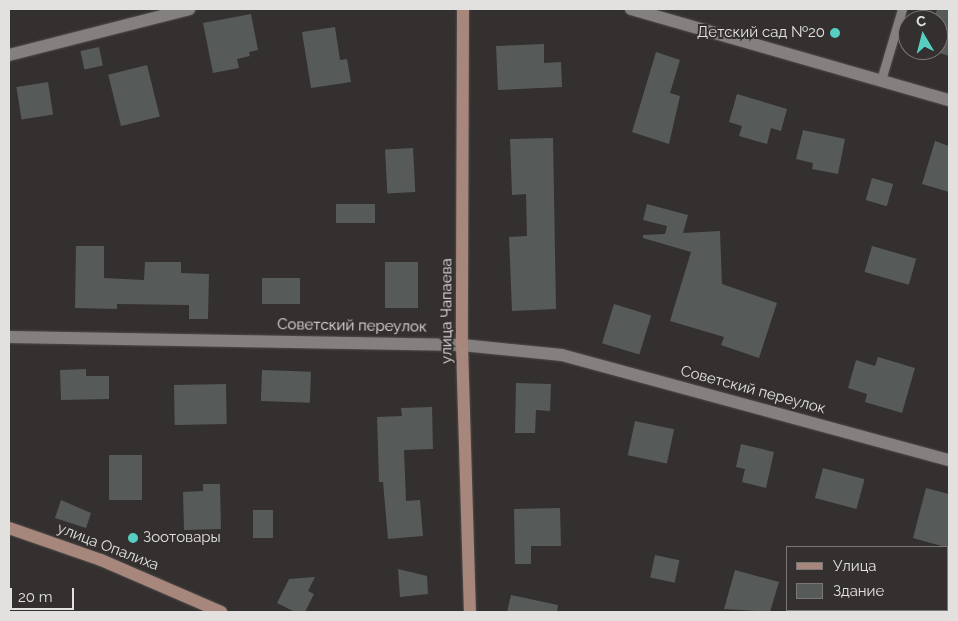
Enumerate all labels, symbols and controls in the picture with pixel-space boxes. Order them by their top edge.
north arrow [898,10,948,60]
text: С [915,13,927,30]
place label: Детский сад №20 [697,24,825,42]
marker: Детский сад №20 [829,27,841,39]
street label: улица Чапаева [438,258,456,364]
street label: Советский переулок [277,316,427,336]
street label: Советский переулок [678,362,828,418]
street label: улица Опалиха [55,519,161,575]
place label: Зоотовары [143,529,221,547]
marker: Зоотовары [127,532,139,544]
legend [786,546,948,611]
text: Улица [833,557,877,575]
scale bar [12,578,76,610]
text: Здание [833,582,884,600]
text: 20 m [18,588,53,606]

